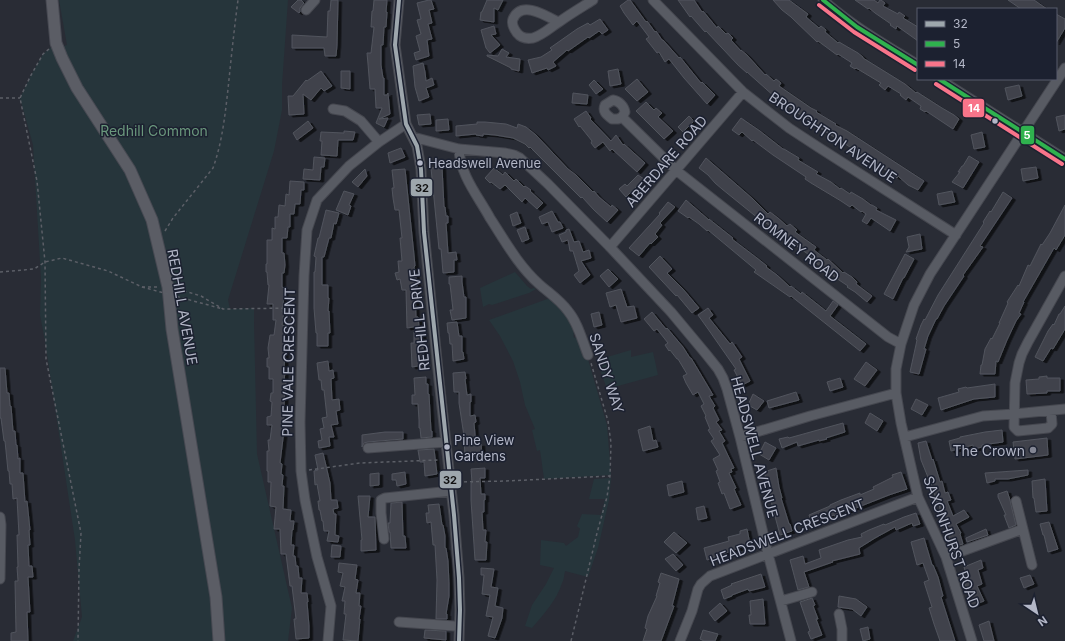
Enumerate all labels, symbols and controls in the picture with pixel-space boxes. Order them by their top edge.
legend [917,8,1057,80]
text: 32 [953,16,968,31]
text: 5 [953,36,960,51]
text: 14 [953,56,966,71]
street label: BROUGHTON AVENUE [766,88,900,186]
line badge: 14 [962,98,985,118]
text: 14 [968,101,980,115]
street label: ABERDARE ROAD [622,112,710,210]
unlabelled marker [990,116,1000,126]
park label: Redhill Common [100,122,208,139]
line badge: 5 [1020,125,1035,145]
text: 5 [1023,128,1031,142]
place label: Headswell Avenue [428,155,541,171]
marker: Headswell Avenue [415,158,425,168]
line badge: 32 [410,178,433,197]
text: 32 [415,181,429,195]
street label: ROMNEY ROAD [751,208,843,286]
street label: REDHILL AVENUE [164,248,202,366]
street label: REDHILL DRIVE [405,268,433,372]
street label: PINE VALE CRESCENT [278,287,298,437]
street label: SANDY WAY [586,331,628,416]
street label: HEADSWELL AVENUE [728,374,782,520]
place label: Pine View Gardens [454,432,515,464]
marker: Pine View Gardens [442,442,452,452]
place label: The Crown [952,442,1025,459]
marker: The Crown [1028,445,1038,455]
line badge: 32 [439,470,462,489]
text: 32 [443,473,457,487]
street label: SAXONHURST ROAD [920,473,984,611]
street label: HEADSWELL CRESCENT [707,495,867,569]
north arrow [1017,593,1057,633]
text: N [1035,613,1050,629]

